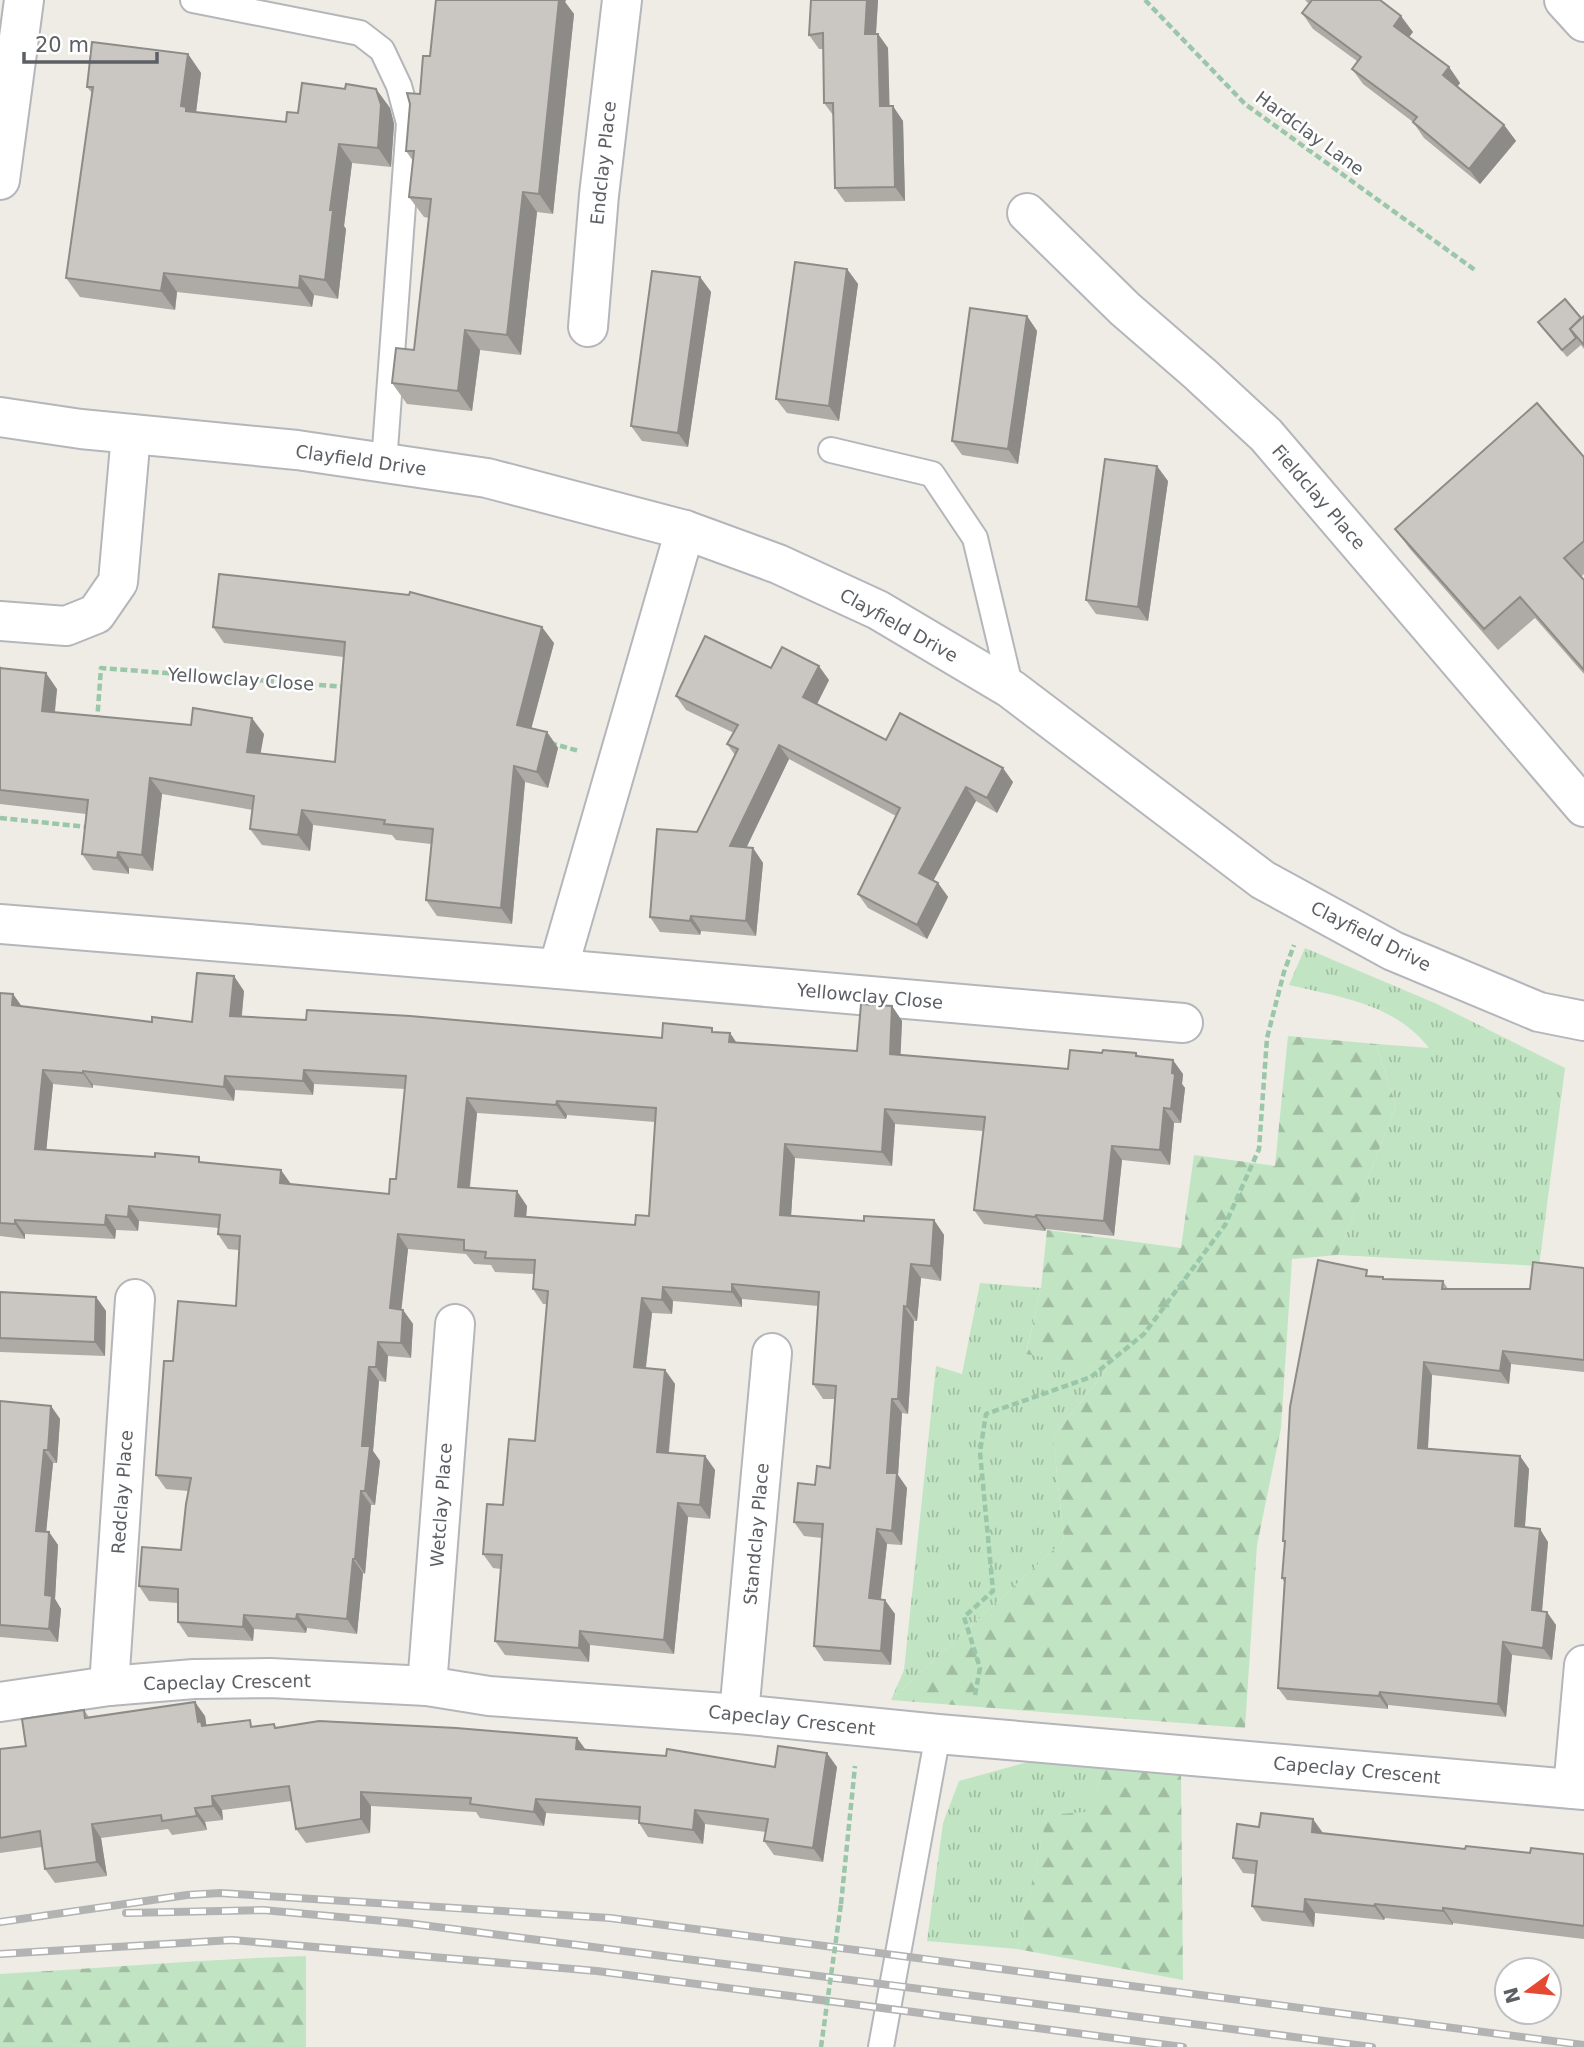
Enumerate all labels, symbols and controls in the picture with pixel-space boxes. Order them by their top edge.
scale bar [24,21,158,65]
text: 20 m [35,33,89,57]
street label: Hardclay Lane [1252,87,1368,179]
street label: Endclay Place [586,100,620,226]
street label: Clayfield Drive [294,440,428,480]
street label: Fieldclay Place [1268,440,1370,554]
street label: Clayfield Drive [836,584,962,666]
street label: Yellowclay Close [166,663,315,695]
street label: Clayfield Drive [1308,897,1434,975]
street label: Yellowclay Close [795,979,944,1013]
street label: Redclay Place [107,1429,137,1555]
street label: Wetclay Place [426,1442,456,1568]
street label: Standclay Place [739,1462,773,1606]
street label: Capeclay Crescent [143,1670,311,1694]
street label: Capeclay Crescent [707,1701,877,1739]
street label: Capeclay Crescent [1272,1752,1442,1788]
north arrow [1493,1956,1563,2026]
text: N [1499,1985,1524,2006]

